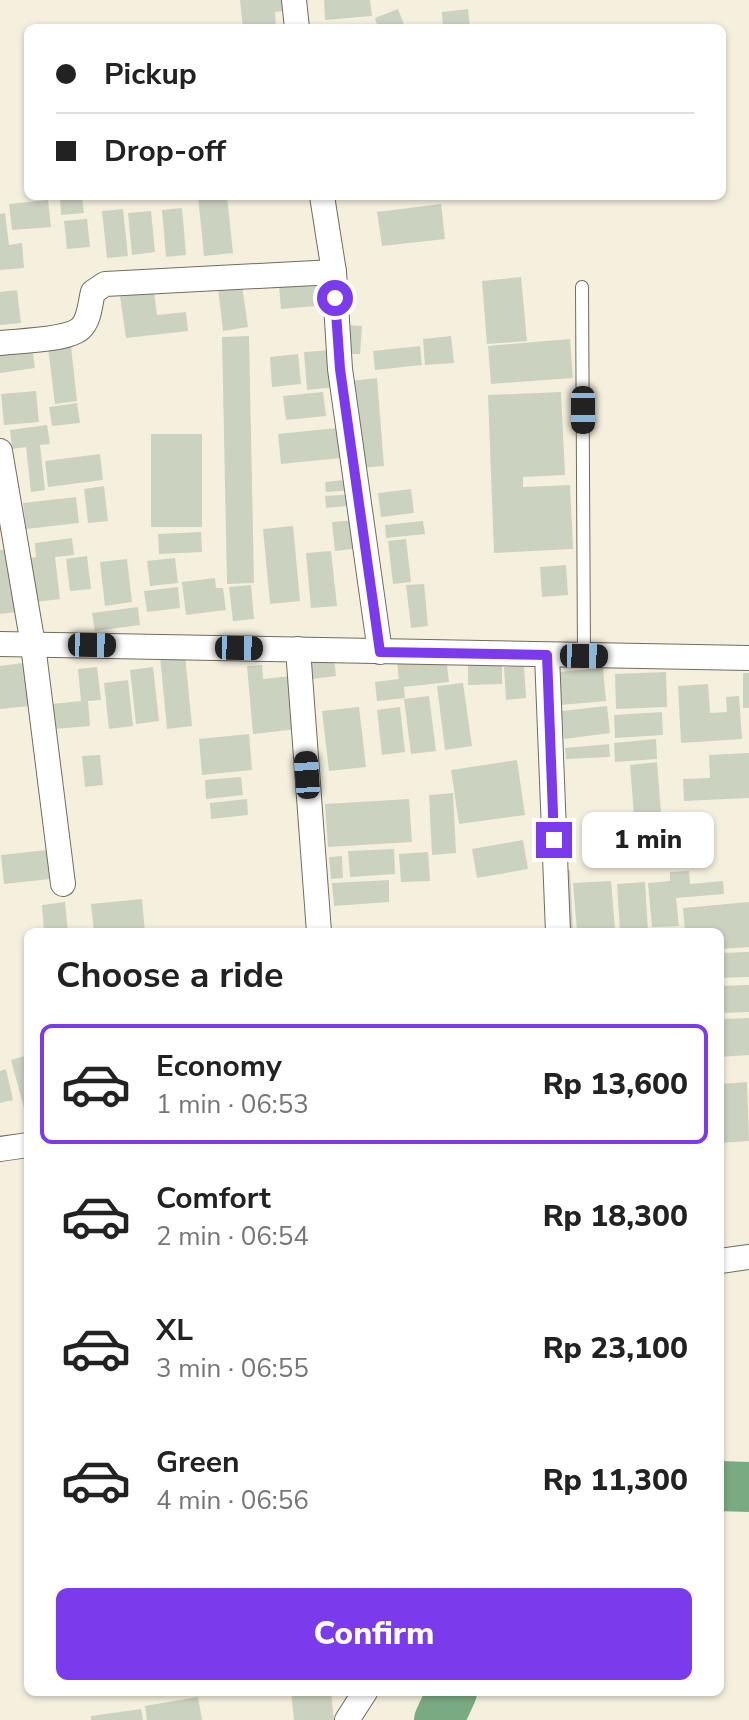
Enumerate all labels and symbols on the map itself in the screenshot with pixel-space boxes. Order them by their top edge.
route start [317,280,353,316]
car [571,386,595,434]
car [68,633,116,657]
car [215,636,263,660]
car [560,644,608,668]
car [293,750,321,800]
callout: 1 min [582,812,714,868]
route end [536,822,572,858]

